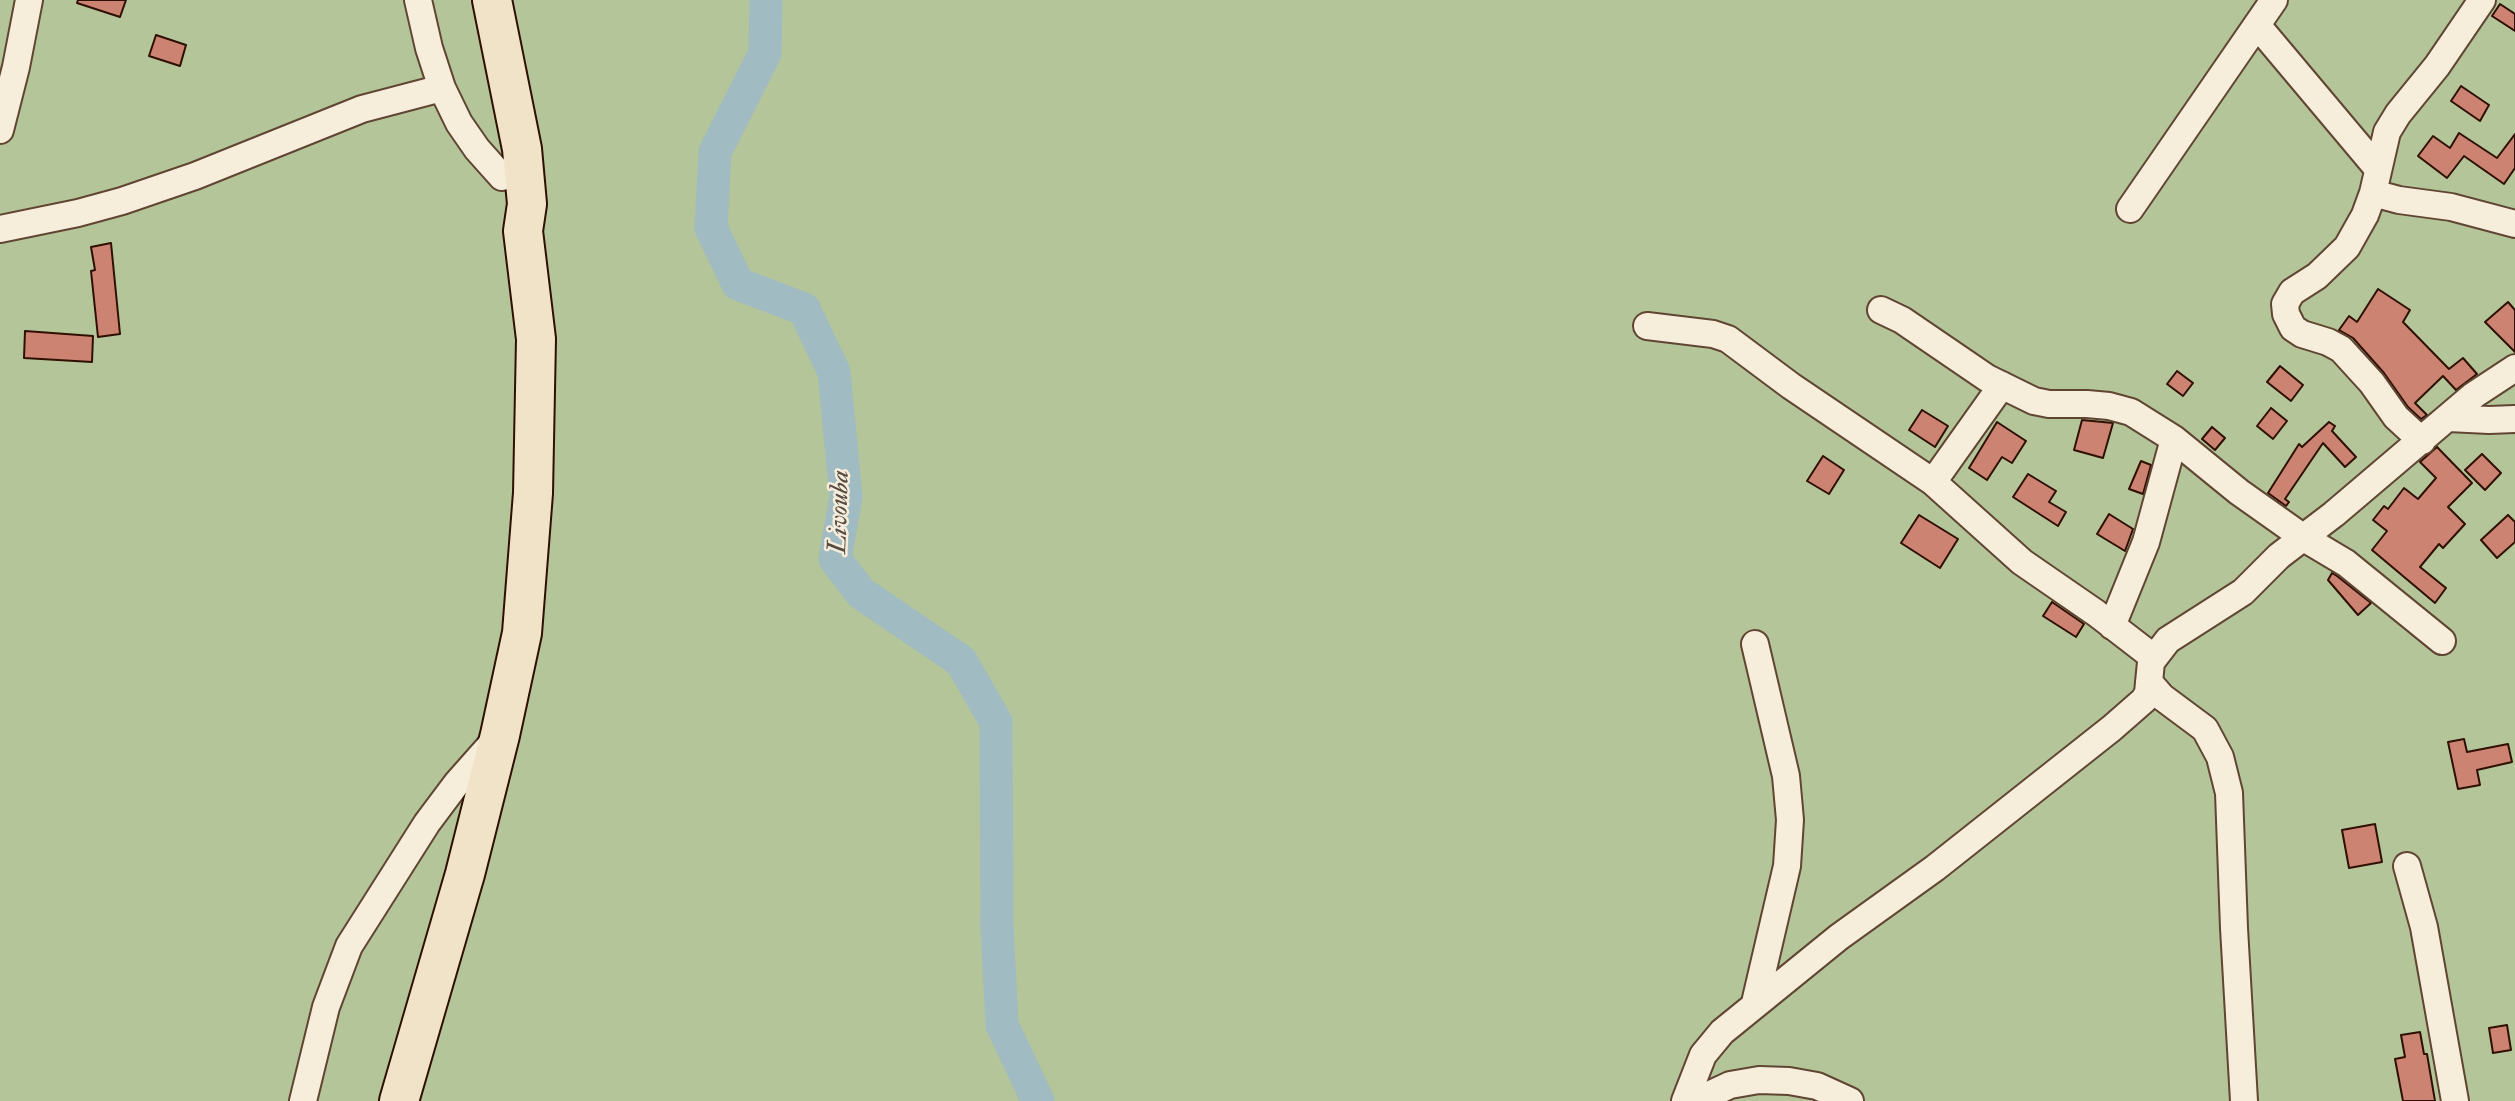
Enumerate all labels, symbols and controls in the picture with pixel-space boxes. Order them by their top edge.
water label: Livouba [824,470,858,554]

